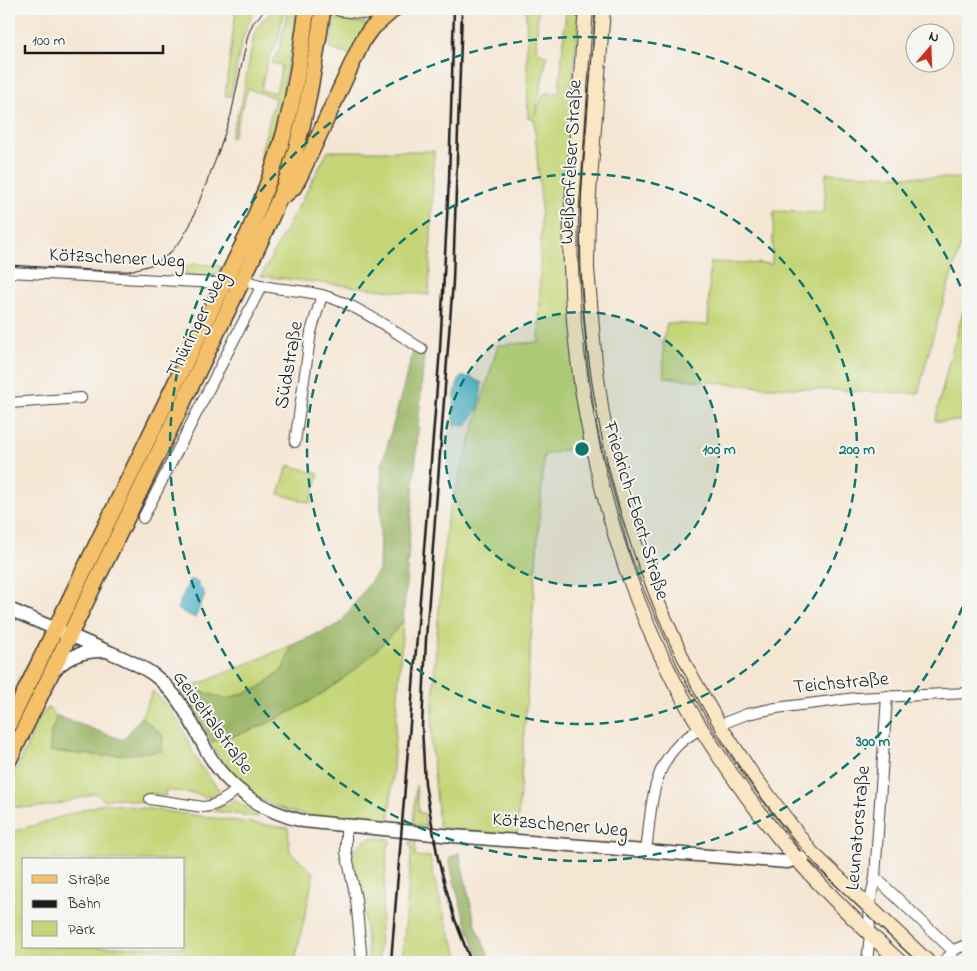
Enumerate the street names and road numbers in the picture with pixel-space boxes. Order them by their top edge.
street label: Weißenfelser Straße [553,79,591,245]
street label: Kötzschener Weg [48,241,186,278]
street label: Thüringer Weg [160,267,237,383]
street label: Südstraße [268,319,312,411]
street label: Friedrich-Ebert-Straße [594,417,676,604]
street label: Geiseltalstraße [164,665,260,781]
street label: Teichstraße [792,665,890,703]
street label: Leunatorstraße [839,764,879,892]
street label: Kötzschener Weg [491,806,629,847]

